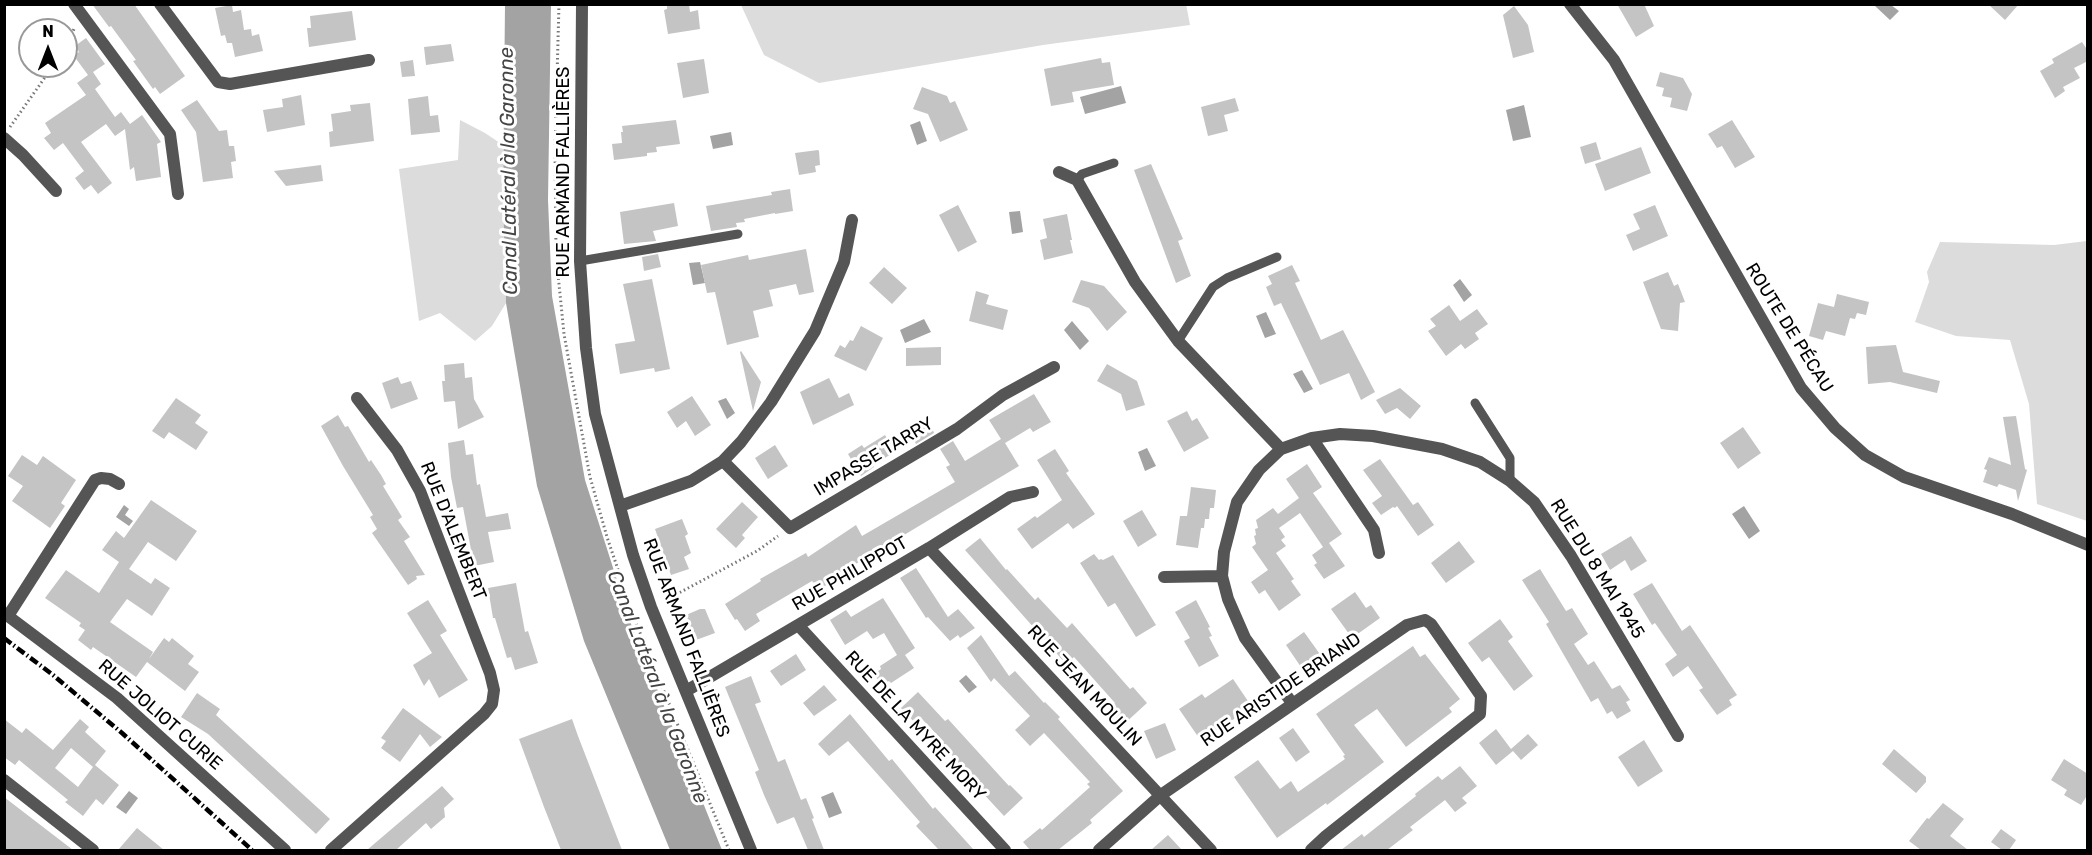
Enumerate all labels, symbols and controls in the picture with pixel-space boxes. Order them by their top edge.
north arrow [18,18,78,78]
text: N [42,22,54,41]
water label: Canal Latéral à la Garonne [495,47,523,295]
street label: RUE ARMAND FALLIÈRES [553,66,575,278]
street label: ROUTE DE PÉCAU [1740,259,1838,397]
street label: IMPASSE TARRY [810,413,938,501]
street label: RUE D'ALEMBERT [415,459,491,603]
street label: RUE DU 8 MAI 1945 [1545,495,1649,643]
street label: RUE PHILIPPOT [789,532,911,616]
street label: RUE ARMAND FALLIÈRES [638,536,734,740]
water label: Canal Latéral à la Garonne [601,567,713,807]
street label: RUE JEAN MOULIN [1022,621,1146,751]
street label: RUE ARISTIDE BRIAND [1197,628,1365,752]
street label: RUE DE LA MYRE MORY [840,647,990,805]
street label: RUE JOLIOT CURIE [94,655,226,775]

